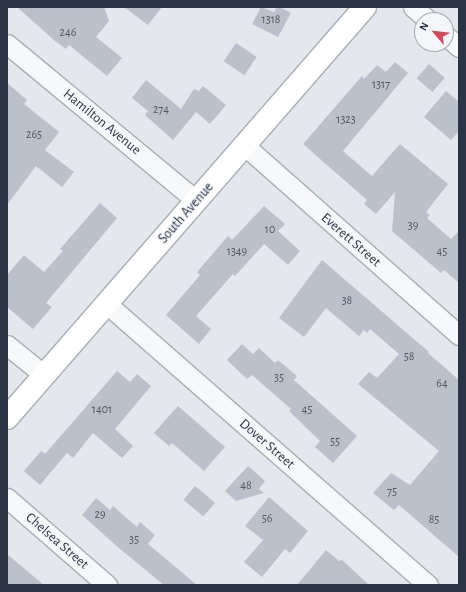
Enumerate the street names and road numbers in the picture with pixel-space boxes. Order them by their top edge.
street label: Hamilton Avenue [60,86,144,158]
street label: South Avenue [155,179,217,247]
street label: Everett Street [318,209,384,271]
street label: Dover Street [236,415,298,473]
street label: Chelsea Street [22,509,92,573]

